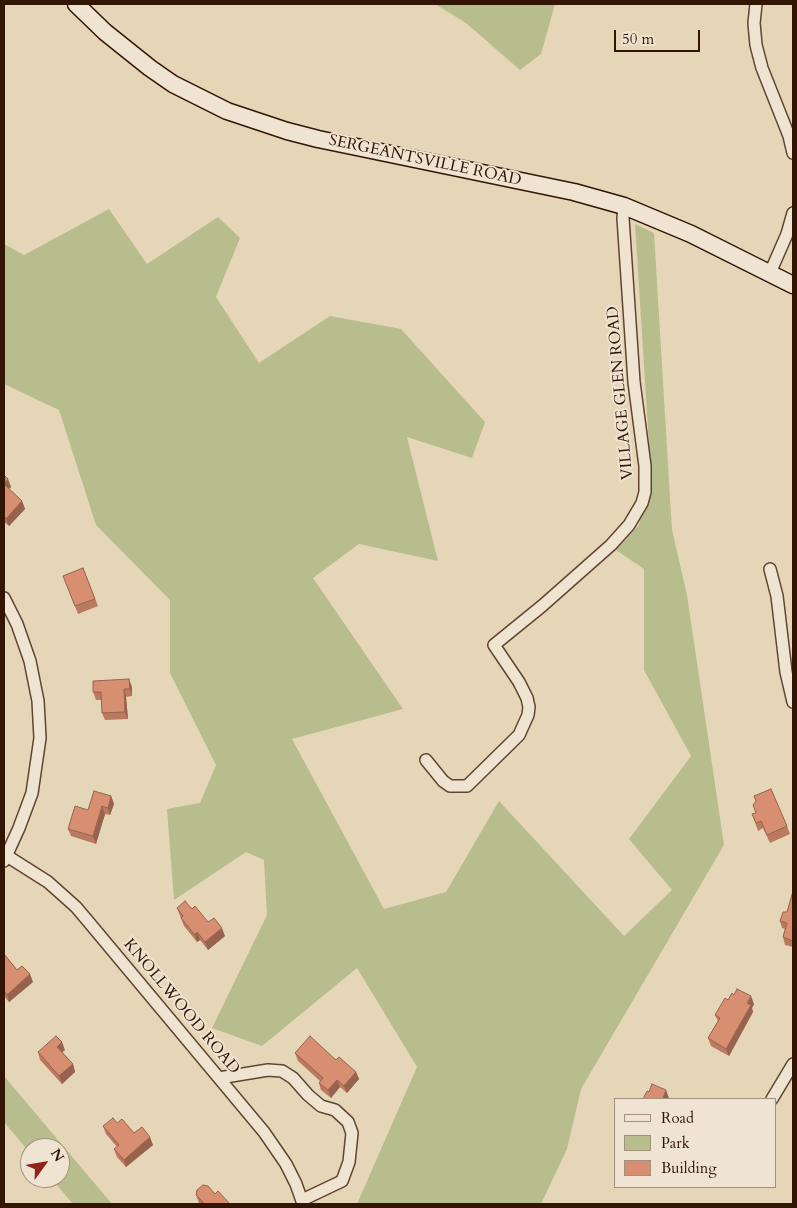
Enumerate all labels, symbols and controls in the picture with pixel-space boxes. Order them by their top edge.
scale bar [617,20,703,52]
text: 50 m [622,29,654,49]
street label: SERGEANTSVILLE ROAD [327,131,523,191]
street label: VILLAGE GLEN ROAD [604,305,638,481]
street label: KNOLLWOOD ROAD [119,935,243,1079]
legend [614,1098,777,1188]
text: Road [661,1108,694,1128]
text: Park [661,1133,690,1153]
north arrow [20,1138,70,1188]
text: N [46,1145,69,1166]
text: Building [661,1158,717,1178]

